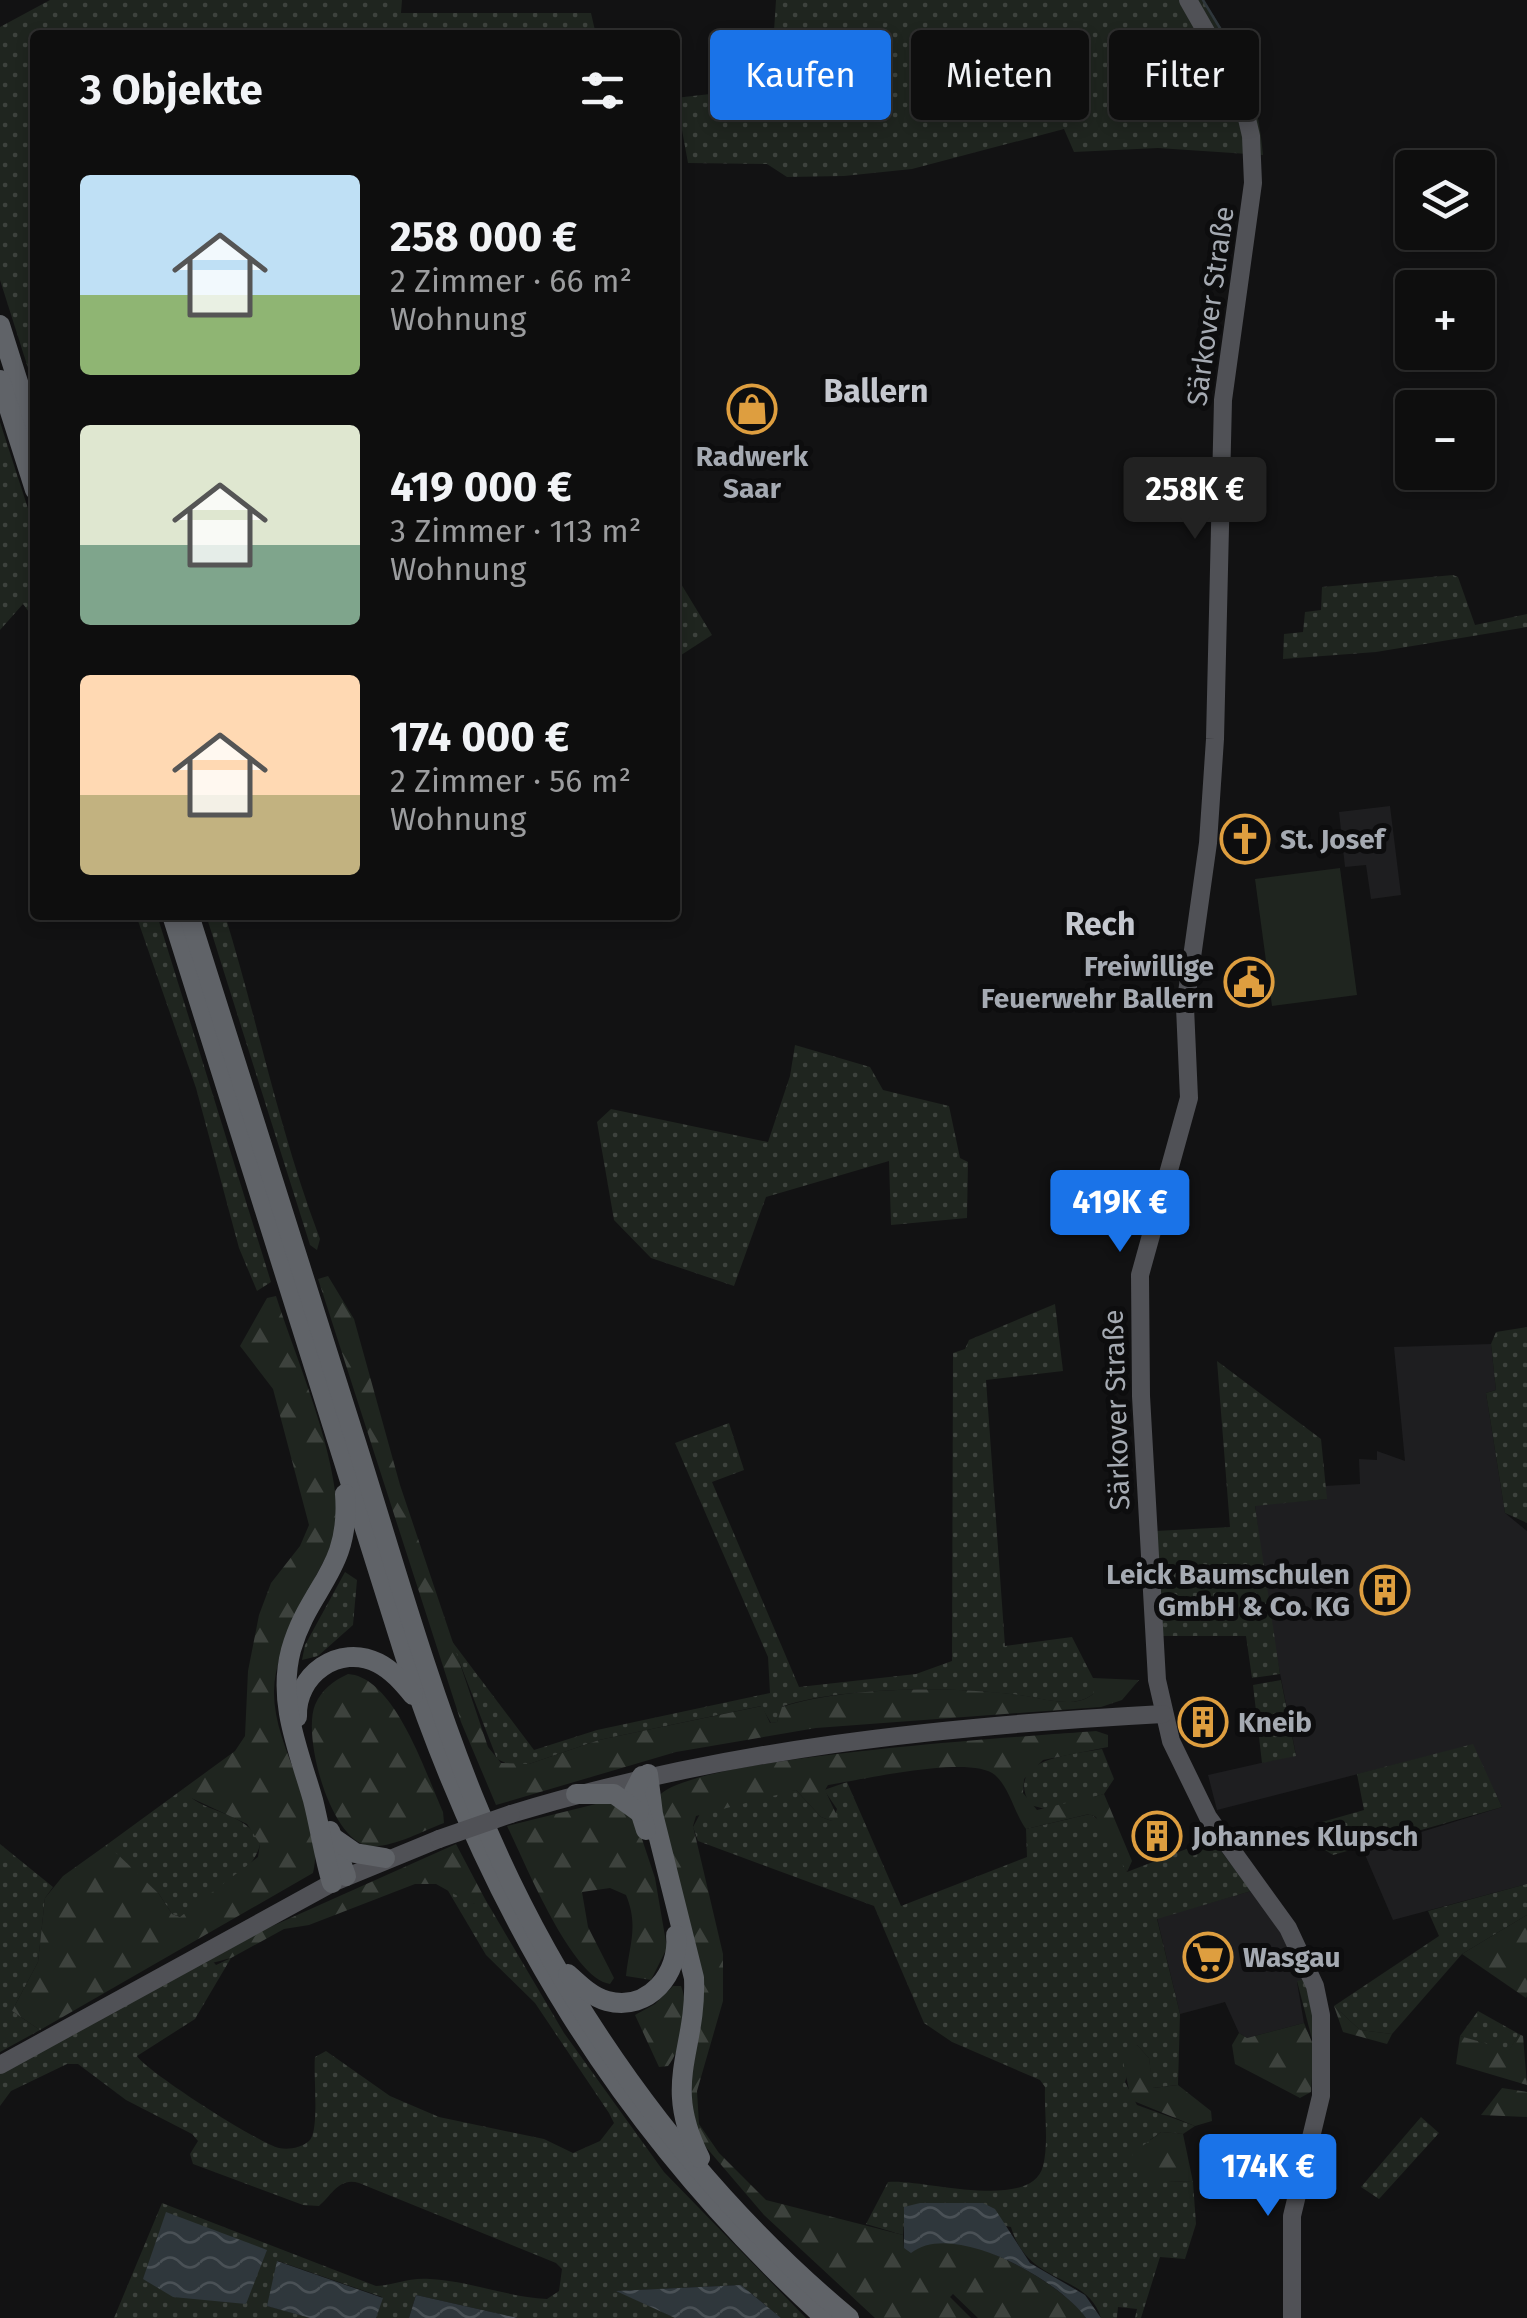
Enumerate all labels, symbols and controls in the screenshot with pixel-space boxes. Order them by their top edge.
chip: Kaufen [710,30,891,120]
chip: Mieten [911,30,1089,120]
chip: Filter [1109,30,1259,120]
icon: filters [575,63,630,118]
text: 3 Objekte [80,65,263,115]
map controls [1395,150,1495,490]
button: layers [1395,150,1495,250]
street label: Särkover Straße [1180,204,1241,408]
text: 258 000 € [390,212,577,262]
icon: home [160,215,280,335]
text: 2 Zimmer · 66 m² [390,262,632,300]
button: + [1395,270,1495,370]
text: Wohnung [390,300,526,338]
district label: Ballern [824,372,928,410]
shop icon: Radwerk Saar [726,383,778,435]
button: − [1395,390,1495,490]
place label: Radwerk Saar [696,440,809,505]
pin: 258K € [1114,457,1276,542]
text: 419 000 € [390,462,572,512]
icon: home [160,465,280,585]
text: 258K € [1145,470,1245,508]
text: 3 Zimmer · 113 m² [390,512,641,550]
text: Wohnung [390,550,526,588]
text: 174 000 € [390,712,570,762]
icon: home [160,715,280,835]
text: 2 Zimmer · 56 m² [390,762,631,800]
text: Wohnung [390,800,526,838]
church icon: St. Josef [1219,813,1271,865]
place label: St. Josef [1280,823,1388,856]
district label: Rech [1065,905,1135,943]
place label: Freiwillige Feuerwehr Ballern [981,950,1214,1015]
public building icon: Freiwillige Feuerwehr Ballern [1223,956,1275,1008]
pin: 419K € [1039,1170,1201,1255]
text: 419K € [1072,1183,1168,1221]
street label: Särkover Straße [1097,1309,1136,1511]
place label: Leick Baumschulen GmbH & Co. KG [1106,1558,1350,1623]
building icon: Leick Baumschulen GmbH & Co. KG [1359,1564,1411,1616]
building icon: Kneib [1177,1696,1229,1748]
place label: Kneib [1238,1706,1312,1739]
building icon: Johannes Klupsch [1131,1810,1183,1862]
place label: Johannes Klupsch [1191,1820,1419,1853]
supermarket icon: Wasgau [1182,1931,1234,1983]
place label: Wasgau [1243,1941,1341,1974]
pin: 174K € [1187,2134,1349,2219]
text: 174K € [1221,2147,1315,2185]

